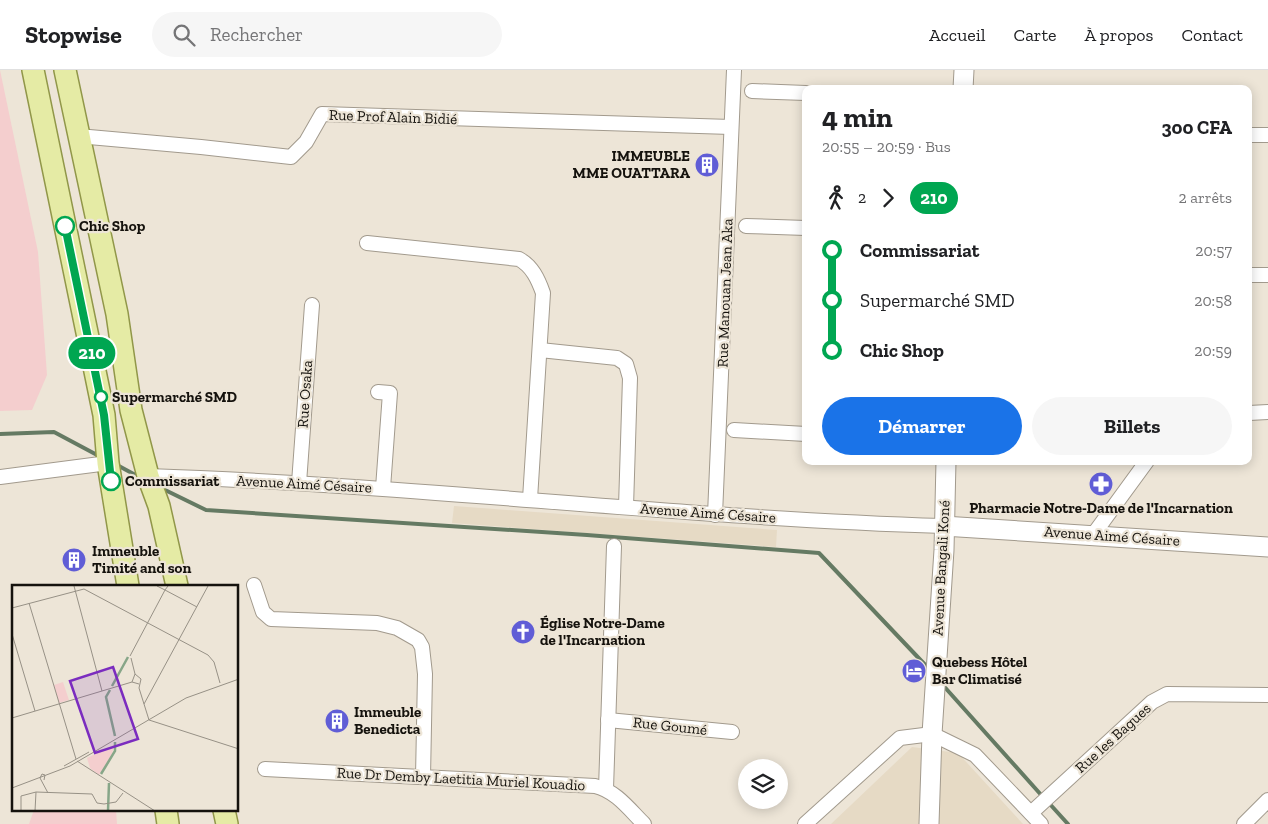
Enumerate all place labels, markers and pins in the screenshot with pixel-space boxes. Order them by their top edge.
place label: IMMEUBLE MME OUATTARA [573,147,691,182]
building icon: IMMEUBLE MME OUATTARA [694,152,720,178]
marker: Chic Shop [55,216,75,236]
place label: Chic Shop [79,217,146,235]
place label: Supermarché SMD [112,388,238,406]
marker: Supermarché SMD [94,390,108,404]
marker: Commissariat [101,471,121,491]
pharmacy icon: Pharmacie Notre-Dame de l'Incarnation [1088,471,1114,497]
place label: Commissariat [125,472,220,490]
place label: Pharmacie Notre-Dame de l'Incarnation [969,499,1233,517]
place label: Immeuble Timité and son [92,542,191,577]
building icon: Immeuble Timité and son [61,547,87,573]
place label: Église Notre-Dame de l'Incarnation [540,614,665,649]
church icon: Église Notre-Dame de l'Incarnation [510,619,536,645]
place label: Quebess Hôtel Bar Climatisé [932,653,1027,688]
hotel icon: Quebess Hôtel Bar Climatisé [901,658,927,684]
place label: Immeuble Benedicta [354,703,421,738]
building icon: Immeuble Benedicta [324,708,350,734]

